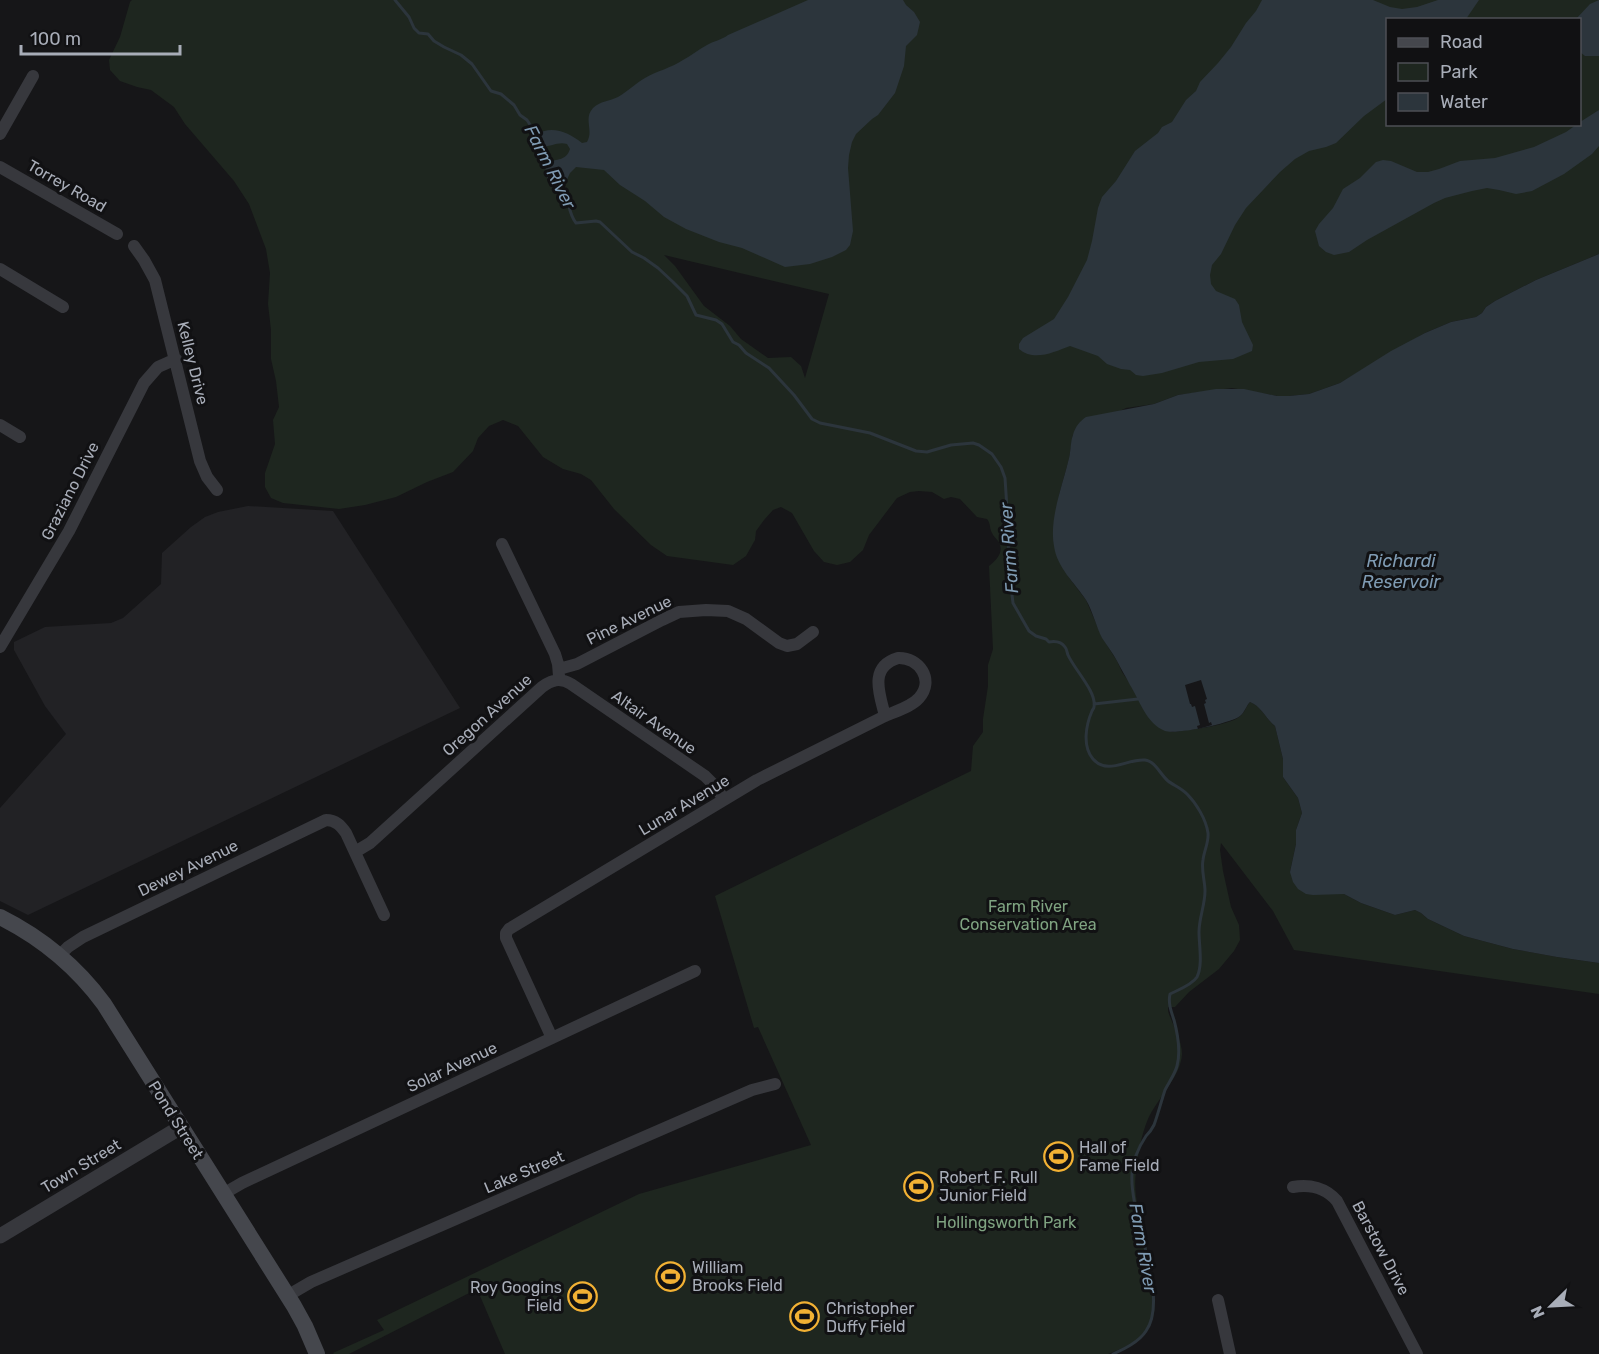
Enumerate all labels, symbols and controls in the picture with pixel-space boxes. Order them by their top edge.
scale bar [21,18,180,56]
legend [1386,18,1581,126]
text: 100 m [30,28,81,50]
text: Road [1440,31,1483,53]
text: Park [1440,61,1478,83]
text: Water [1440,91,1488,113]
water label: Farm River [519,121,581,214]
street label: Torrey Road [24,156,110,216]
street label: Kelley Drive [173,319,213,407]
street label: Graziano Drive [37,439,103,543]
water label: Farm River [995,501,1023,594]
water label: Richardi Reservoir [1362,550,1442,593]
street label: Pine Avenue [583,591,675,649]
street label: Oregon Avenue [438,670,536,760]
street label: Altair Avenue [608,686,700,758]
street label: Lunar Avenue [635,771,733,839]
street label: Dewey Avenue [135,836,241,900]
park label: Farm River Conservation Area [960,897,1096,934]
street label: Solar Avenue [404,1038,500,1096]
street label: Pond Street [144,1077,208,1163]
street label: Town Street [38,1135,124,1197]
place label: Hall of Fame Field [1079,1138,1159,1175]
sports icon: Hall of Fame Field [1042,1140,1074,1172]
street label: Lake Street [481,1147,567,1197]
place label: Robert F. Rull Junior Field [939,1168,1038,1205]
sports icon: Robert F. Rull Junior Field [902,1170,934,1202]
street label: Barstow Drive [1348,1198,1414,1298]
water label: Farm River [1124,1201,1162,1296]
park label: Hollingsworth Park [936,1213,1077,1232]
place label: William Brooks Field [692,1258,783,1295]
sports icon: William Brooks Field [655,1260,687,1292]
north arrow [1521,1276,1581,1336]
place label: Roy Googins Field [470,1278,562,1315]
sports icon: Roy Googins Field [567,1280,599,1312]
place label: Christopher Duffy Field [826,1299,914,1336]
sports icon: Christopher Duffy Field [789,1301,821,1333]
text: N [1527,1303,1549,1321]

